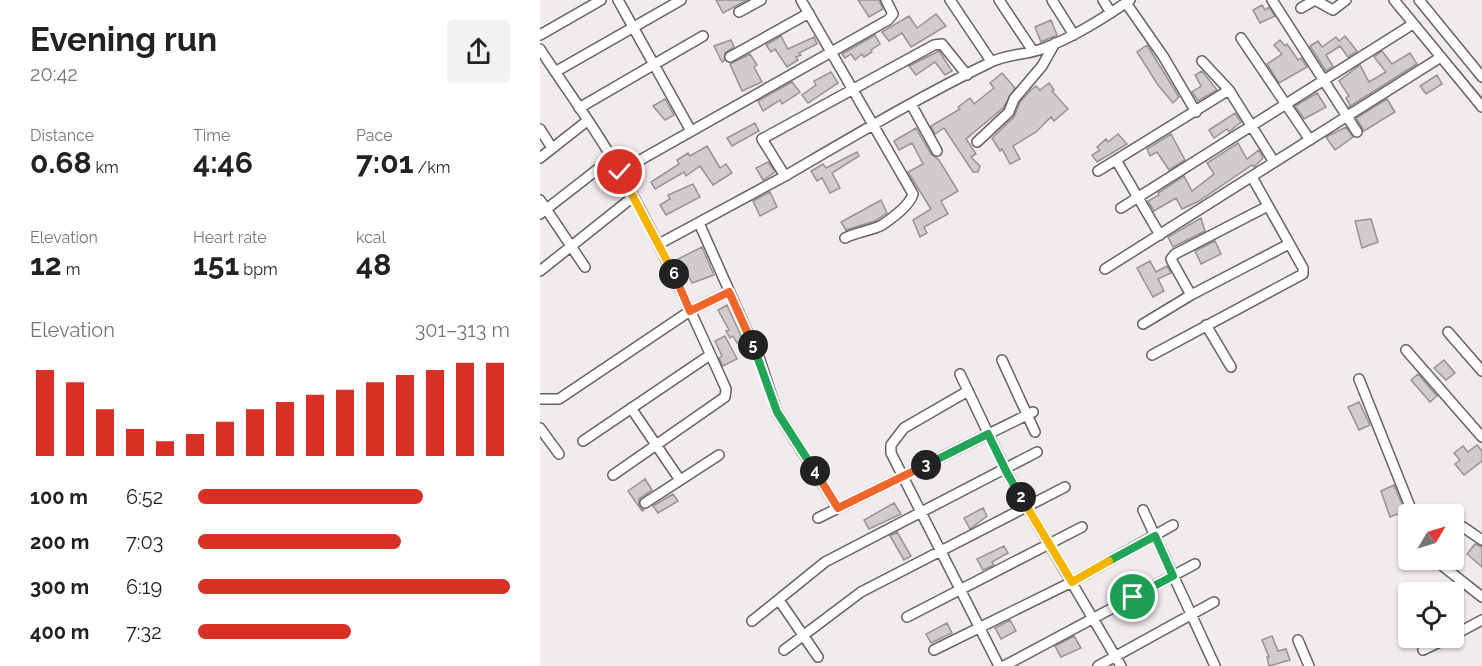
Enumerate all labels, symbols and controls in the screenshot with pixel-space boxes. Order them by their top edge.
text: Evening run [30,20,217,59]
button: share [447,20,510,83]
text: 20:42 [30,62,78,86]
text: Distance [30,126,94,145]
text: Time [193,126,230,145]
text: Pace [356,126,393,145]
text: 0.68 [30,145,92,180]
text: 4:46 [193,145,253,180]
text: 7:01 [356,145,413,180]
pin [594,146,645,197]
icon: check [603,155,636,188]
text: km [92,158,119,177]
text: /km [413,158,450,177]
text: Elevation [30,228,98,247]
text: Heart rate [193,228,267,247]
text: kcal [356,228,386,247]
text: 12 [30,247,62,282]
text: 151 [193,247,239,282]
text: 48 [356,247,391,282]
pin: 6 [659,259,689,289]
text: m [62,260,81,279]
text: bpm [239,260,278,279]
text: 6 [669,264,679,283]
text: Elevation [30,318,115,342]
text: 301–313 m [415,318,510,342]
pin: 5 [738,330,768,360]
text: 5 [749,335,757,354]
pin: 3 [911,450,941,480]
text: 3 [922,455,930,474]
pin: 4 [800,456,830,486]
text: 4 [810,461,820,480]
pin: 2 [1006,482,1036,512]
text: 100 m [30,485,88,509]
text: 6:52 [126,485,163,509]
text: 2 [1016,487,1026,506]
north arrow [1398,504,1464,570]
map controls [1398,504,1464,648]
text: 200 m [30,530,89,554]
text: 7:03 [126,530,163,554]
pin [1107,571,1158,622]
text: 300 m [30,575,89,599]
text: 6:19 [126,575,162,599]
icon: arrive [1116,580,1149,613]
button: locate [1398,582,1464,648]
text: 400 m [30,620,89,644]
text: 7:32 [126,620,162,644]

